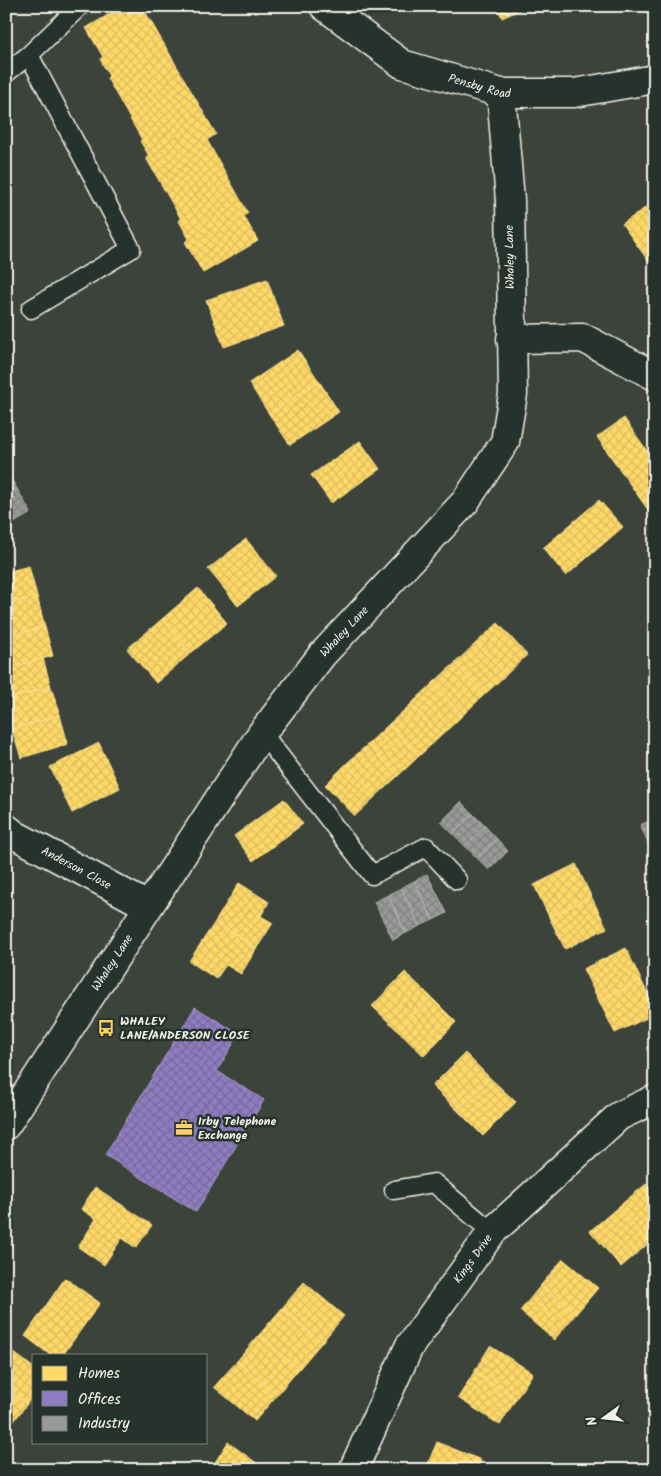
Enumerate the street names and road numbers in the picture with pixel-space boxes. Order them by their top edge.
street label: Pensby Road [446,69,512,103]
street label: Whaley Lane [500,224,520,289]
street label: Whaley Lane [315,601,373,661]
street label: Anderson Close [38,841,115,895]
street label: Whaley Lane [87,930,138,995]
street label: Kings Drive [448,1230,497,1287]

